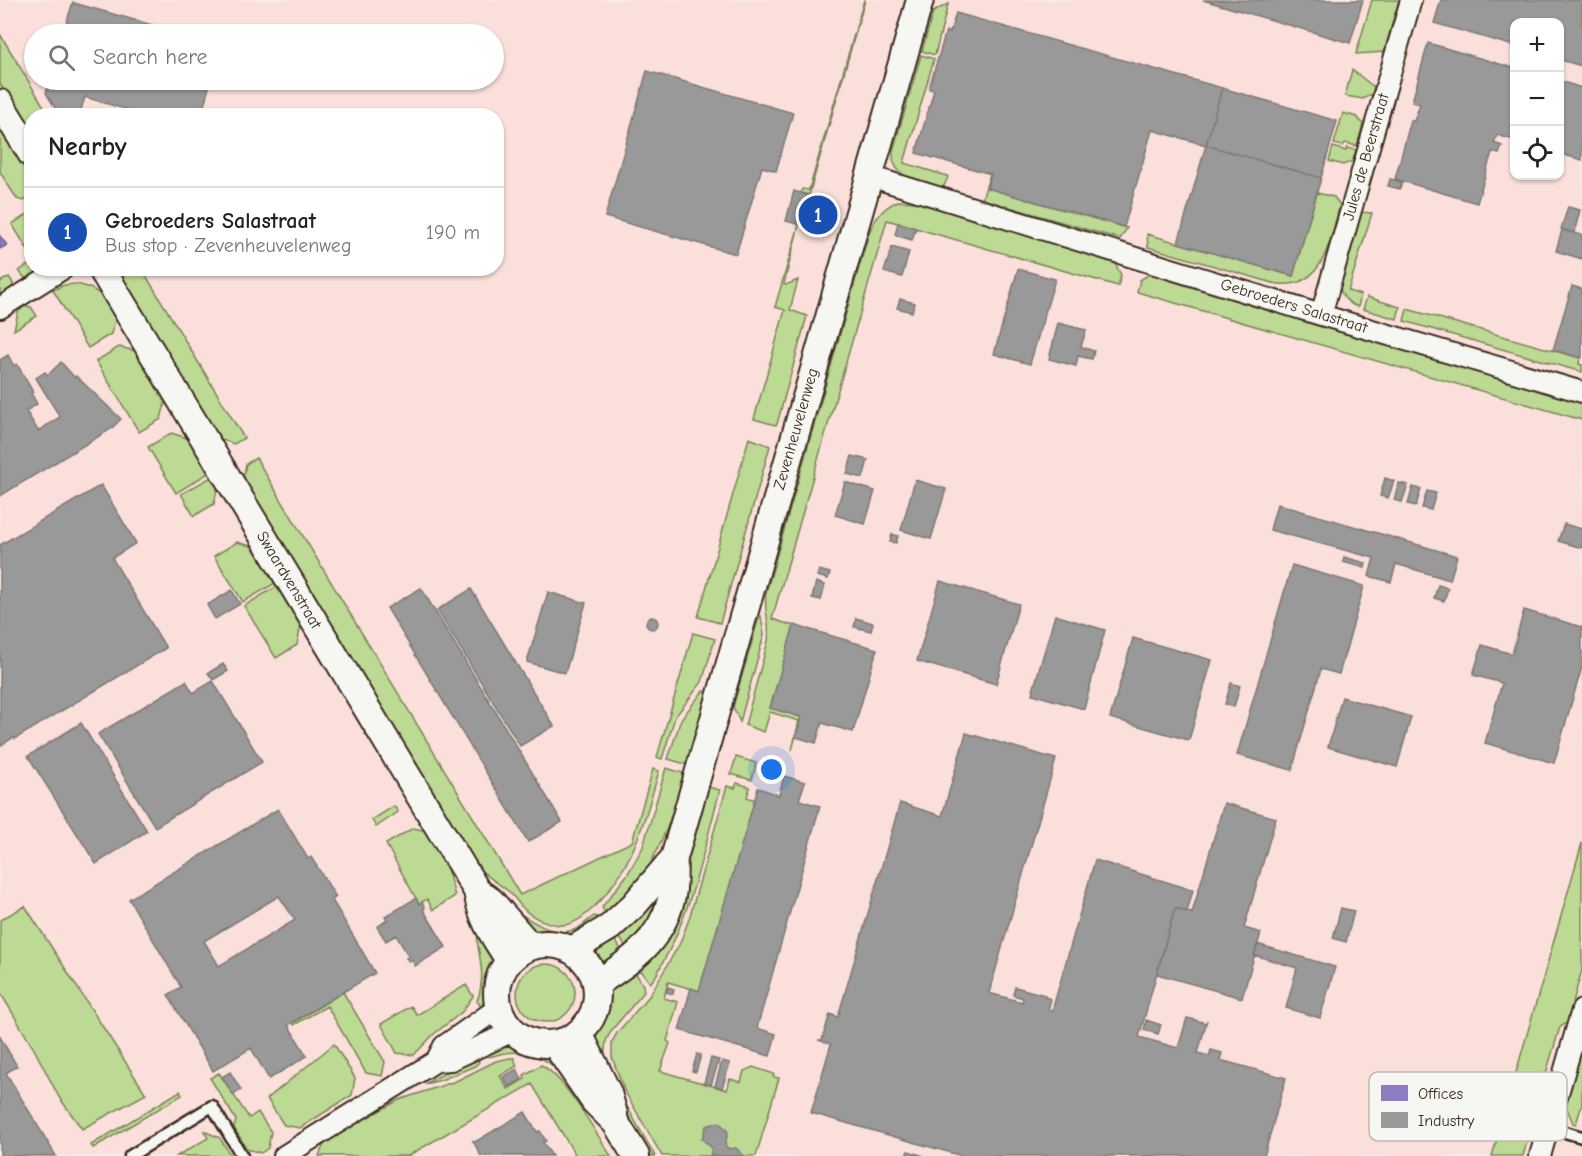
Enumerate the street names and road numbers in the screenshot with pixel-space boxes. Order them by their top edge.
street label: Jules de Beerstraat [1339,91,1393,223]
street label: Gebroeders Salastraat [1218,275,1370,337]
street label: Zevenheuvelenweg [770,366,822,492]
street label: Swaardvenstraat [253,528,325,632]

